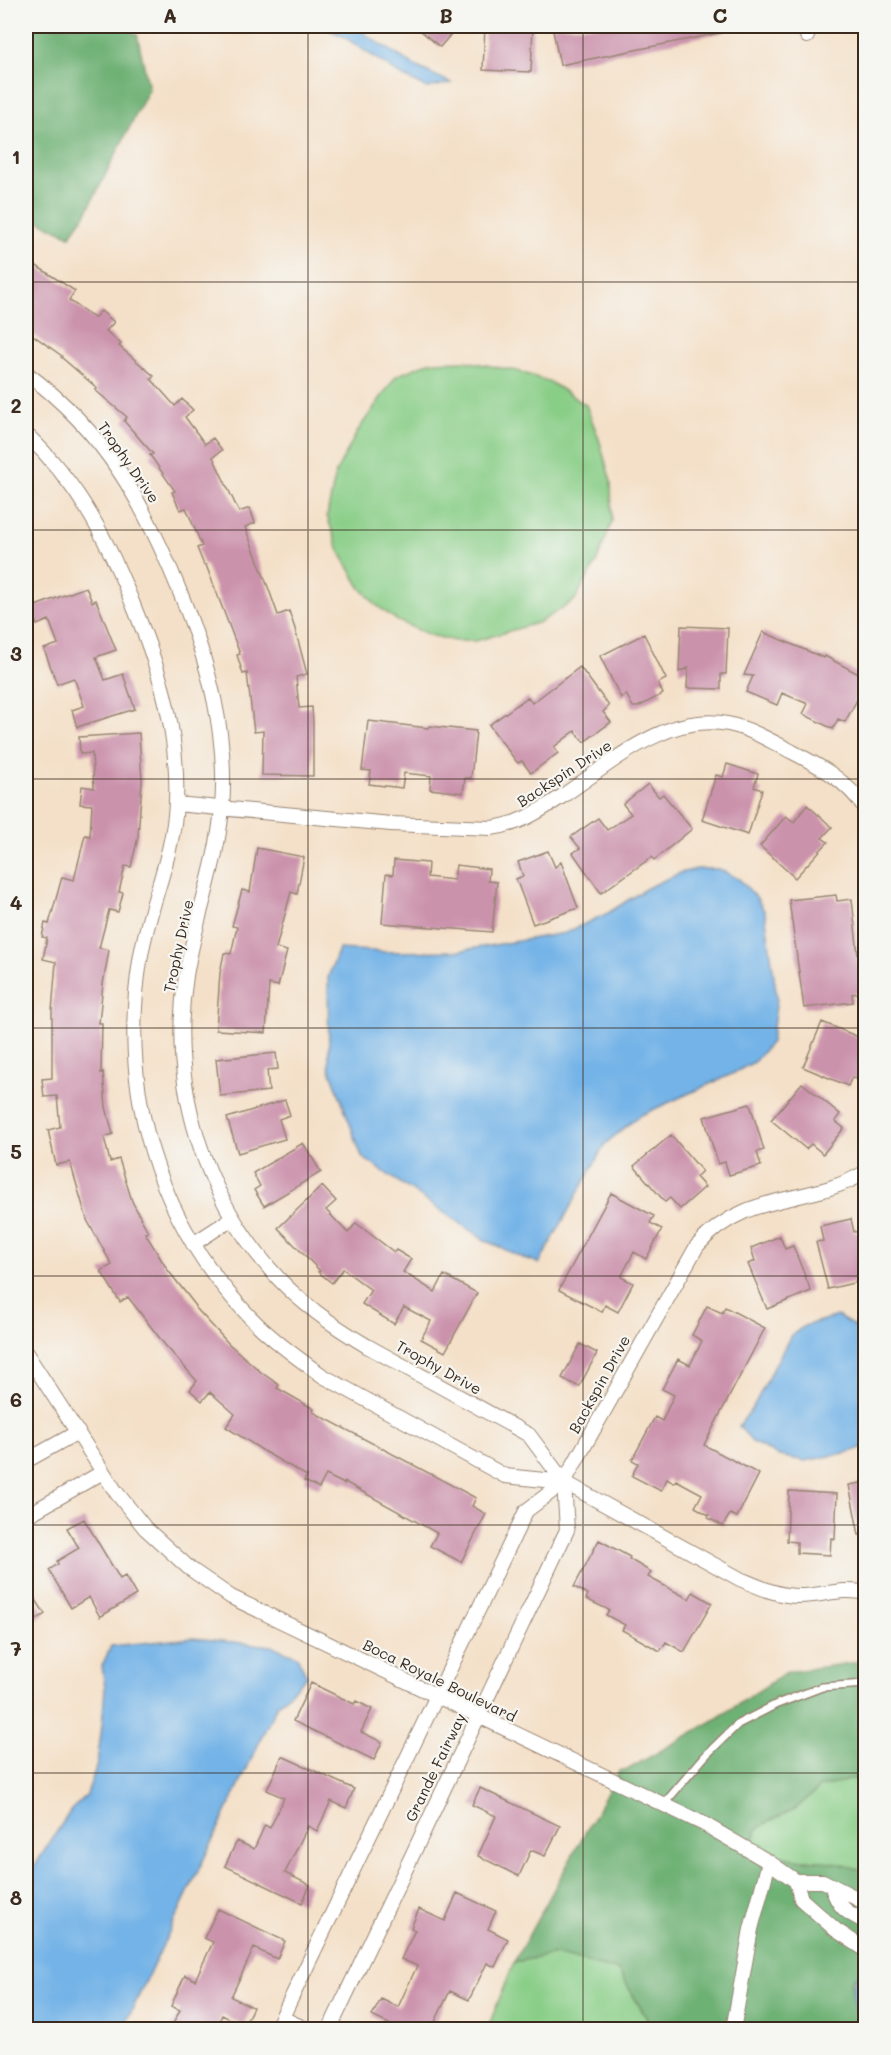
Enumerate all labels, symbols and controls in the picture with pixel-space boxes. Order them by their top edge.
text: A [163,2,177,28]
text: B [439,2,453,28]
text: C [713,2,728,28]
text: 1 [12,143,20,169]
text: 2 [10,392,22,418]
street label: Trophy Drive [94,417,164,507]
text: 3 [10,640,22,666]
street label: Backspin Drive [513,735,615,811]
text: 4 [10,889,23,915]
street label: Trophy Drive [158,898,198,994]
text: 5 [10,1138,22,1164]
street label: Backspin Drive [564,1331,634,1437]
street label: Trophy Drive [393,1335,485,1399]
text: 6 [10,1386,22,1412]
street label: Boca Royale Boulevard [360,1634,520,1726]
text: 7 [10,1635,22,1661]
street label: Grande Fairway [400,1709,470,1825]
text: 8 [10,1884,22,1910]

